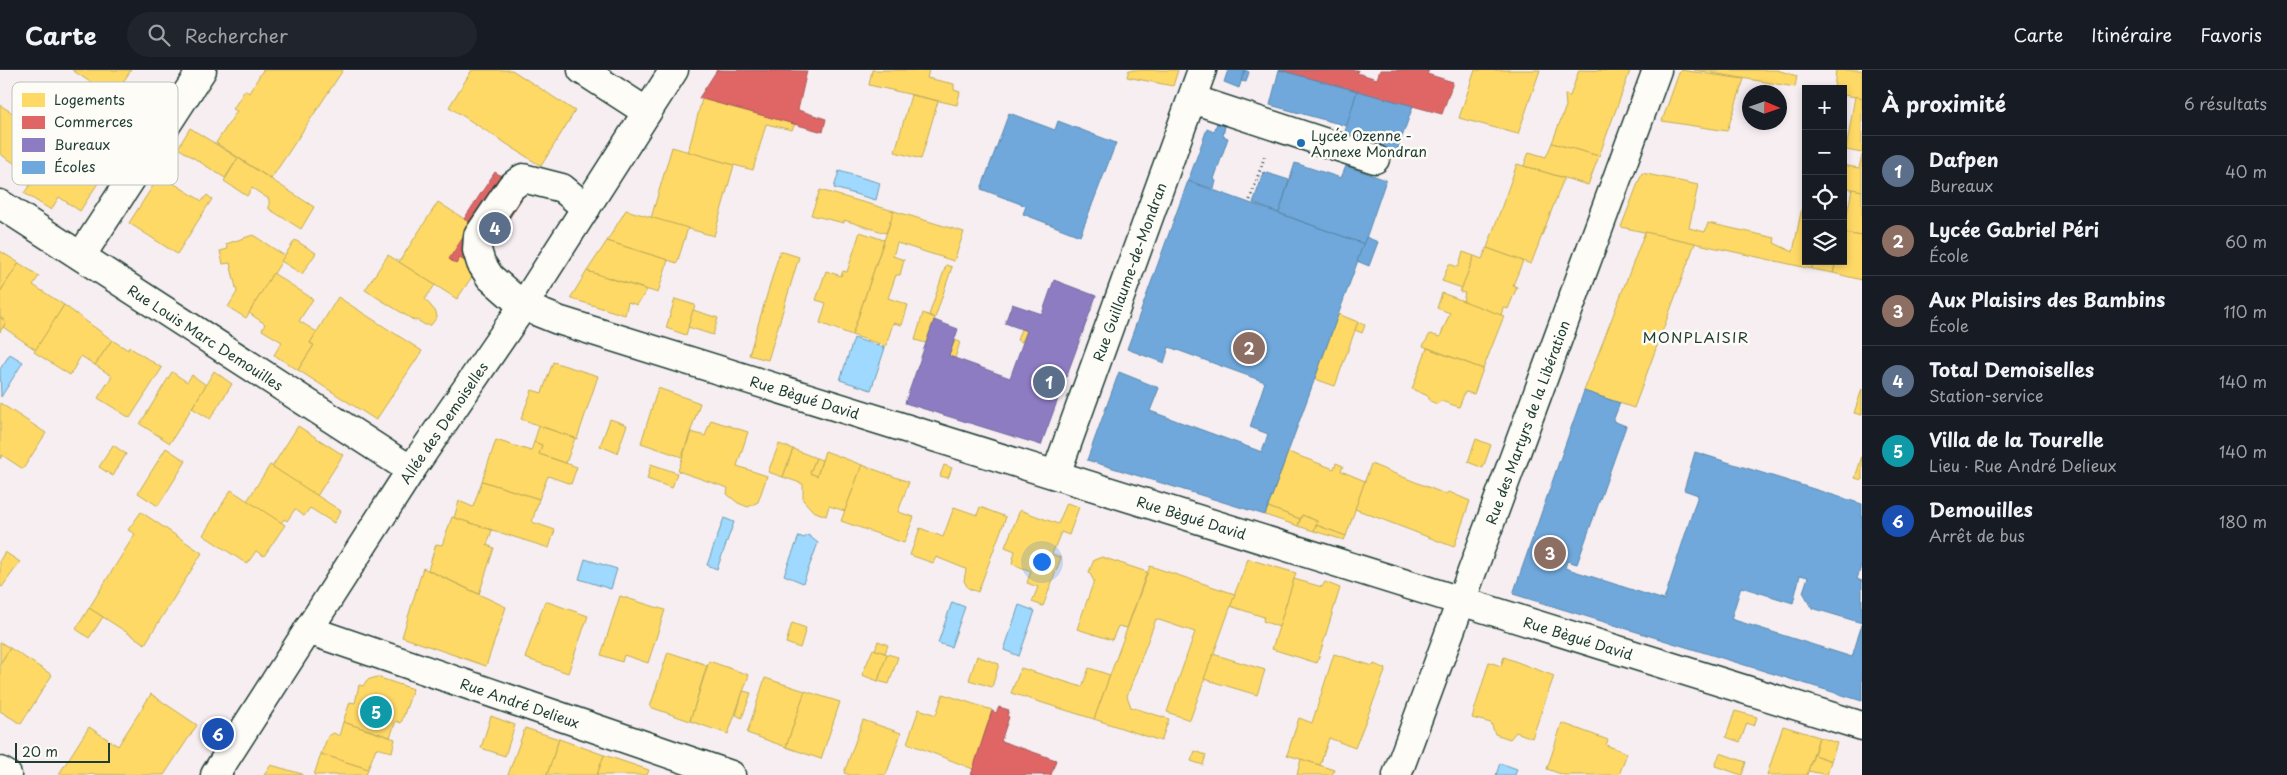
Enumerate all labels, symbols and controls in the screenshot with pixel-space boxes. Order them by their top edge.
search box [127,12,477,57]
text: Carte [25,17,97,53]
icon: search [145,21,173,49]
text: Rechercher [185,21,288,49]
text: Carte [2013,21,2063,48]
text: Itinéraire [2091,21,2172,48]
text: Favoris [2200,21,2262,48]
legend [12,82,178,185]
north arrow [1742,85,1787,130]
map controls [1802,85,1847,265]
button: + [1802,85,1847,130]
text: À proximité [1882,87,2006,119]
text: Logements [54,89,125,110]
text: 6 résultats [2184,91,2267,115]
text: Commerces [54,111,133,132]
place label: Lycée Ozenne - Annexe Mondran [1311,125,1427,162]
button: − [1802,130,1847,175]
text: Bureaux [54,134,110,155]
marker: Lycée Ozenne - Annexe Mondran [1295,137,1307,149]
text: Dafpen [1929,145,1999,173]
text: Écoles [54,156,95,177]
text: 1 [1894,159,1902,183]
text: 40 m [2225,159,2267,183]
text: Bureaux [1929,173,1993,197]
button: locate [1802,175,1847,220]
street label: Rue Guillaume-de-Mondran [1087,179,1171,364]
pin: 4 [479,209,511,247]
text: Lycée Gabriel Péri [1929,215,2099,243]
button: layers [1802,220,1847,265]
text: 2 [1892,229,1904,253]
text: 60 m [2225,229,2267,253]
text: École [1929,243,1969,267]
street label: Rue Louis Marc Demouilles [124,279,288,395]
text: Aux Plaisirs des Bambins [1929,285,2165,313]
text: 3 [1893,299,1903,323]
text: 110 m [2224,299,2267,323]
text: École [1929,313,1969,337]
street label: Rue des Martyrs de la Libération [1480,317,1574,527]
district label: MONPLAISIR [1643,325,1749,348]
pin: 2 [1233,329,1265,367]
text: Total Demoiselles [1929,355,2094,383]
street label: Allée des Demoiselles [394,357,493,488]
pin: 1 [1033,363,1065,401]
text: 4 [1893,369,1903,393]
text: 140 m [2219,369,2267,393]
street label: Rue Bègué David [747,370,863,424]
text: Station-service [1929,383,2043,407]
text: Villa de la Tourelle [1929,425,2104,453]
text: 5 [1893,439,1903,463]
text: 140 m [2219,439,2267,463]
text: Lieu · Rue André Delieux [1929,453,2116,477]
street label: Rue Bègué David [1134,490,1249,544]
text: Demouilles [1929,495,2033,523]
text: 6 [1892,509,1904,533]
text: 180 m [2219,509,2267,533]
text: Arrêt de bus [1929,523,2025,547]
pin: 3 [1534,534,1566,572]
your location [1029,549,1055,575]
street label: Rue Bègué David [1521,611,1636,665]
street label: Rue André Delieux [457,672,582,733]
pin: 5 [360,693,392,731]
pin: 6 [202,715,234,753]
scale bar [15,740,110,763]
text: 20 m [22,741,58,762]

